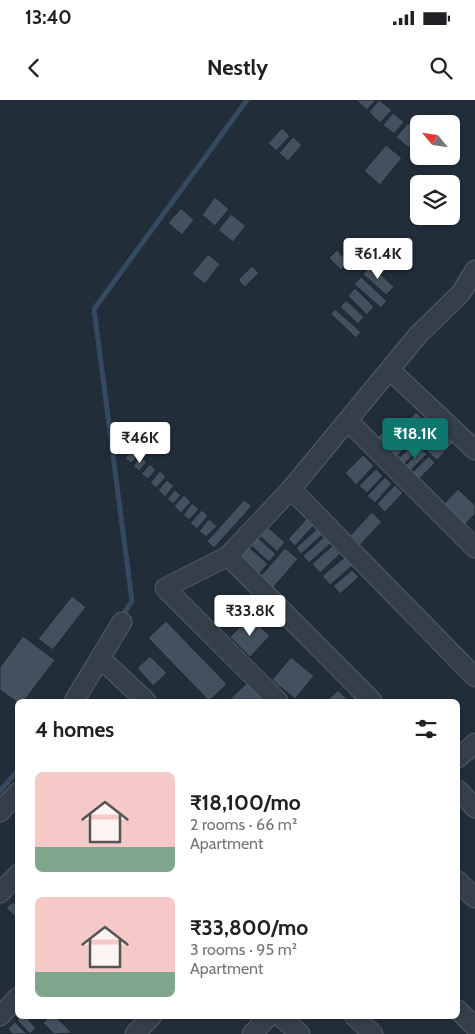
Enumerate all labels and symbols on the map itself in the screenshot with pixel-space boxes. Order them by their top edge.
north arrow [410,115,460,165]
pin: ₹61.4K [337,238,419,280]
pin: ₹18.1K [374,418,456,460]
pin: ₹46K [110,422,170,464]
pin: ₹33.8K [209,594,291,637]

